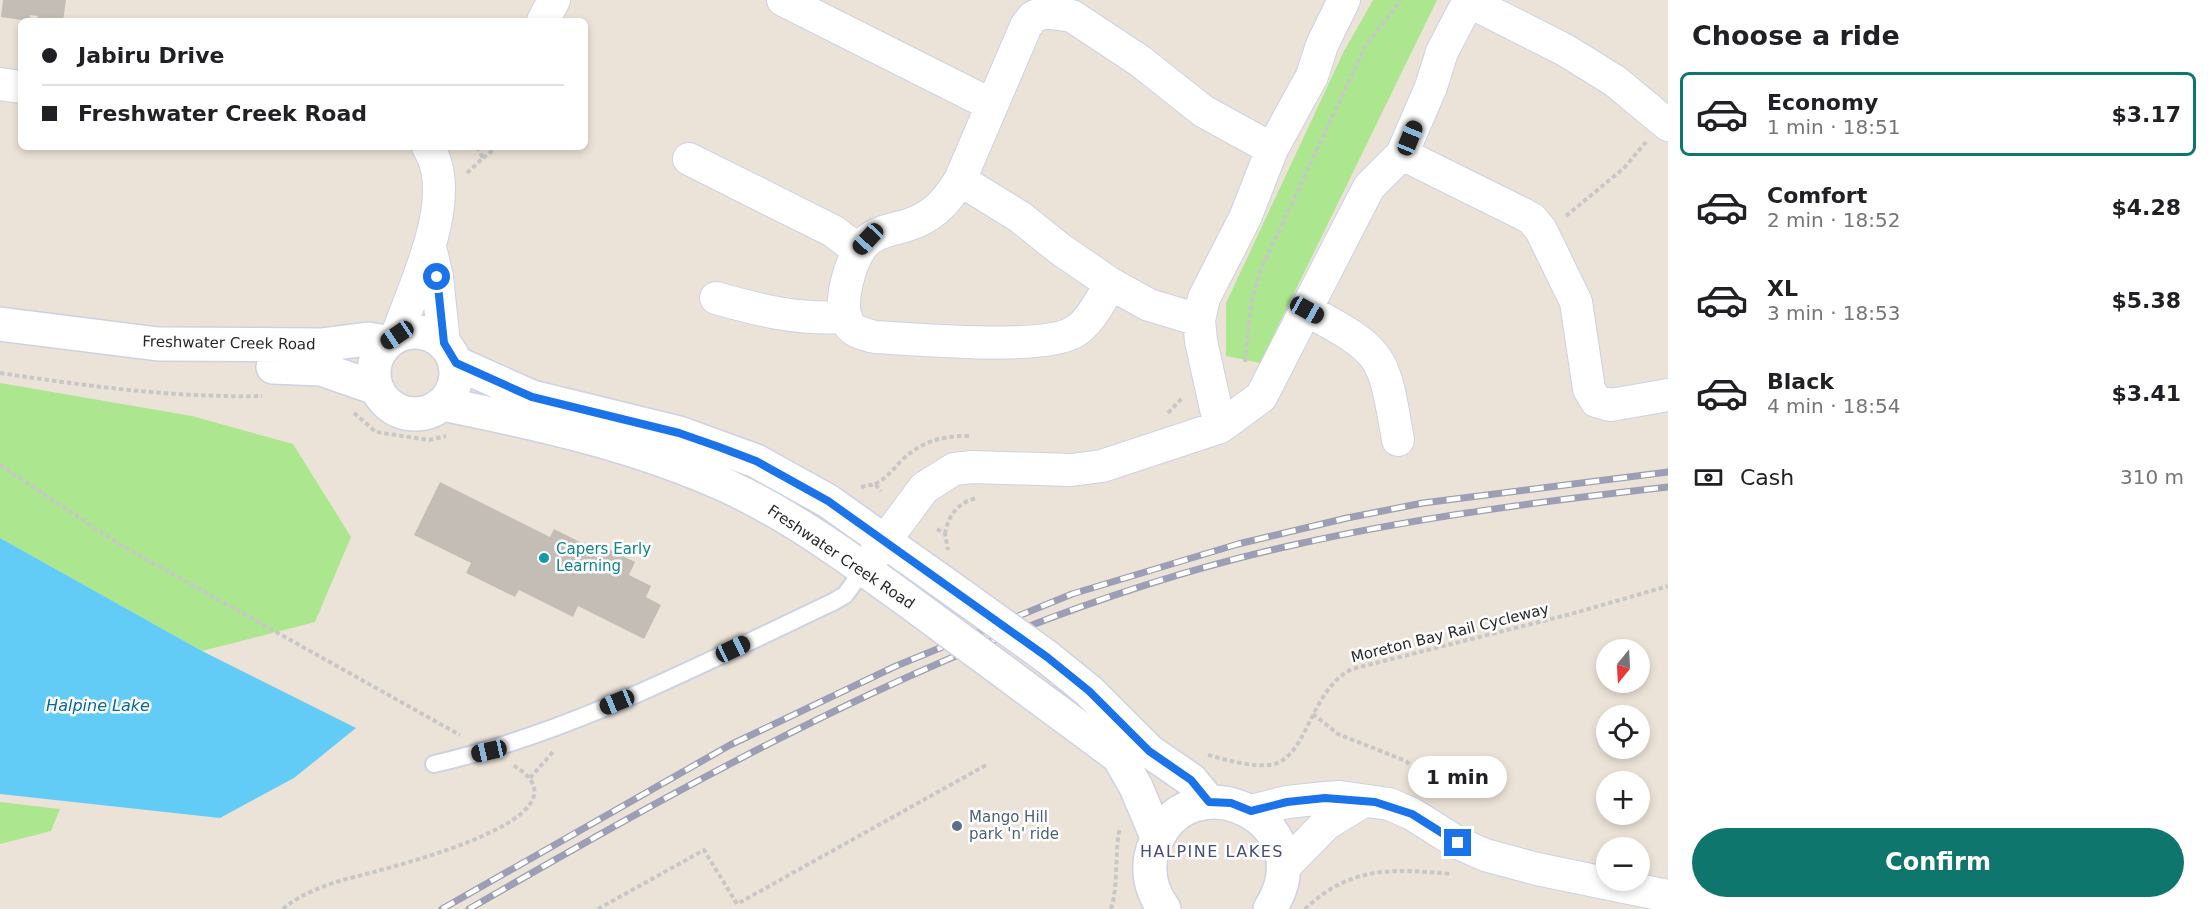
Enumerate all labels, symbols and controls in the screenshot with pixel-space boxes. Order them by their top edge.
text: Choose a ride [1692,20,1900,51]
text: Jabiru Drive [78,43,224,68]
icon: car [1695,87,1749,141]
text: Economy [1767,90,1878,115]
text: Freshwater Creek Road [78,101,367,126]
text: $3.17 [2111,102,2181,127]
text: 1 min · 18:51 [1767,115,1901,139]
car [1395,118,1425,158]
icon: car [1695,180,1749,234]
text: Comfort [1767,183,1867,208]
text: $4.28 [2111,195,2181,220]
text: 2 min · 18:52 [1767,208,1901,232]
car [849,220,887,258]
route start [423,263,450,290]
icon: car [1695,273,1749,327]
text: XL [1767,276,1798,301]
text: $5.38 [2111,288,2181,313]
car [1287,293,1327,327]
text: 3 min · 18:53 [1767,301,1901,325]
car [377,317,417,353]
street label: Freshwater Creek Road [142,332,316,354]
icon: car [1695,366,1749,420]
text: Black [1767,369,1834,394]
text: $3.41 [2111,381,2181,406]
text: 4 min · 18:54 [1767,394,1901,418]
icon: cash [1692,461,1725,494]
text: Cash [1740,465,1794,490]
text: 310 m [2120,465,2184,489]
street label: Freshwater Creek Road [764,501,918,613]
place label: Capers Early Learning [556,540,651,575]
marker: Capers Early Learning [537,551,551,565]
street label: Moreton Bay Rail Cycleway [1349,600,1551,666]
car [713,633,753,665]
north arrow [1596,639,1650,693]
map controls [1596,639,1650,891]
car [597,687,637,717]
water label: Halpine Lake [46,696,150,715]
button: locate [1596,705,1650,759]
car [469,738,509,764]
callout: 1 min [1408,756,1508,798]
text: 1 min [1426,765,1489,789]
button: + [1596,771,1650,825]
place label: Mango Hill park 'n' ride [969,808,1059,843]
marker: Mango Hill park 'n' ride [950,819,964,833]
button: Confirm [1692,828,2184,897]
route end [1444,829,1471,856]
button: − [1596,837,1650,891]
district label: HALPINE LAKES [1140,842,1284,861]

